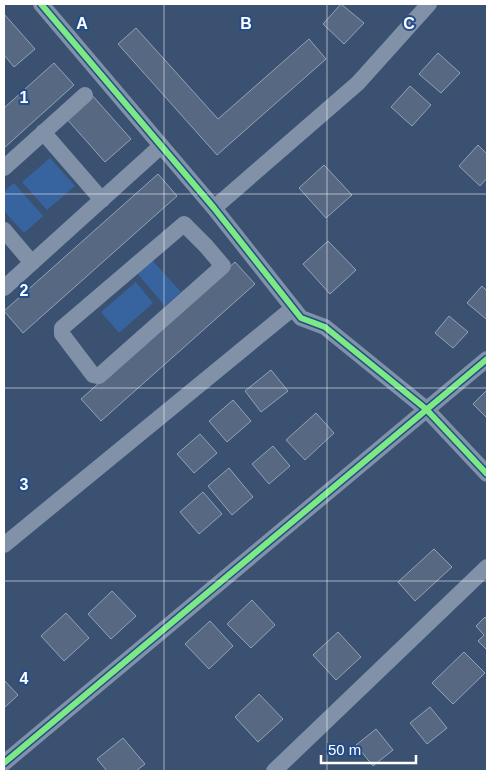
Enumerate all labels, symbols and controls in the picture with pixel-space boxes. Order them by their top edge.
text: A [76,15,88,32]
text: B [240,15,252,32]
text: C [403,15,415,32]
text: 1 [20,89,29,106]
text: 2 [20,282,29,299]
text: 3 [20,476,29,493]
text: 4 [20,670,29,687]
scale bar [321,732,416,764]
text: 50 m [328,741,361,758]

